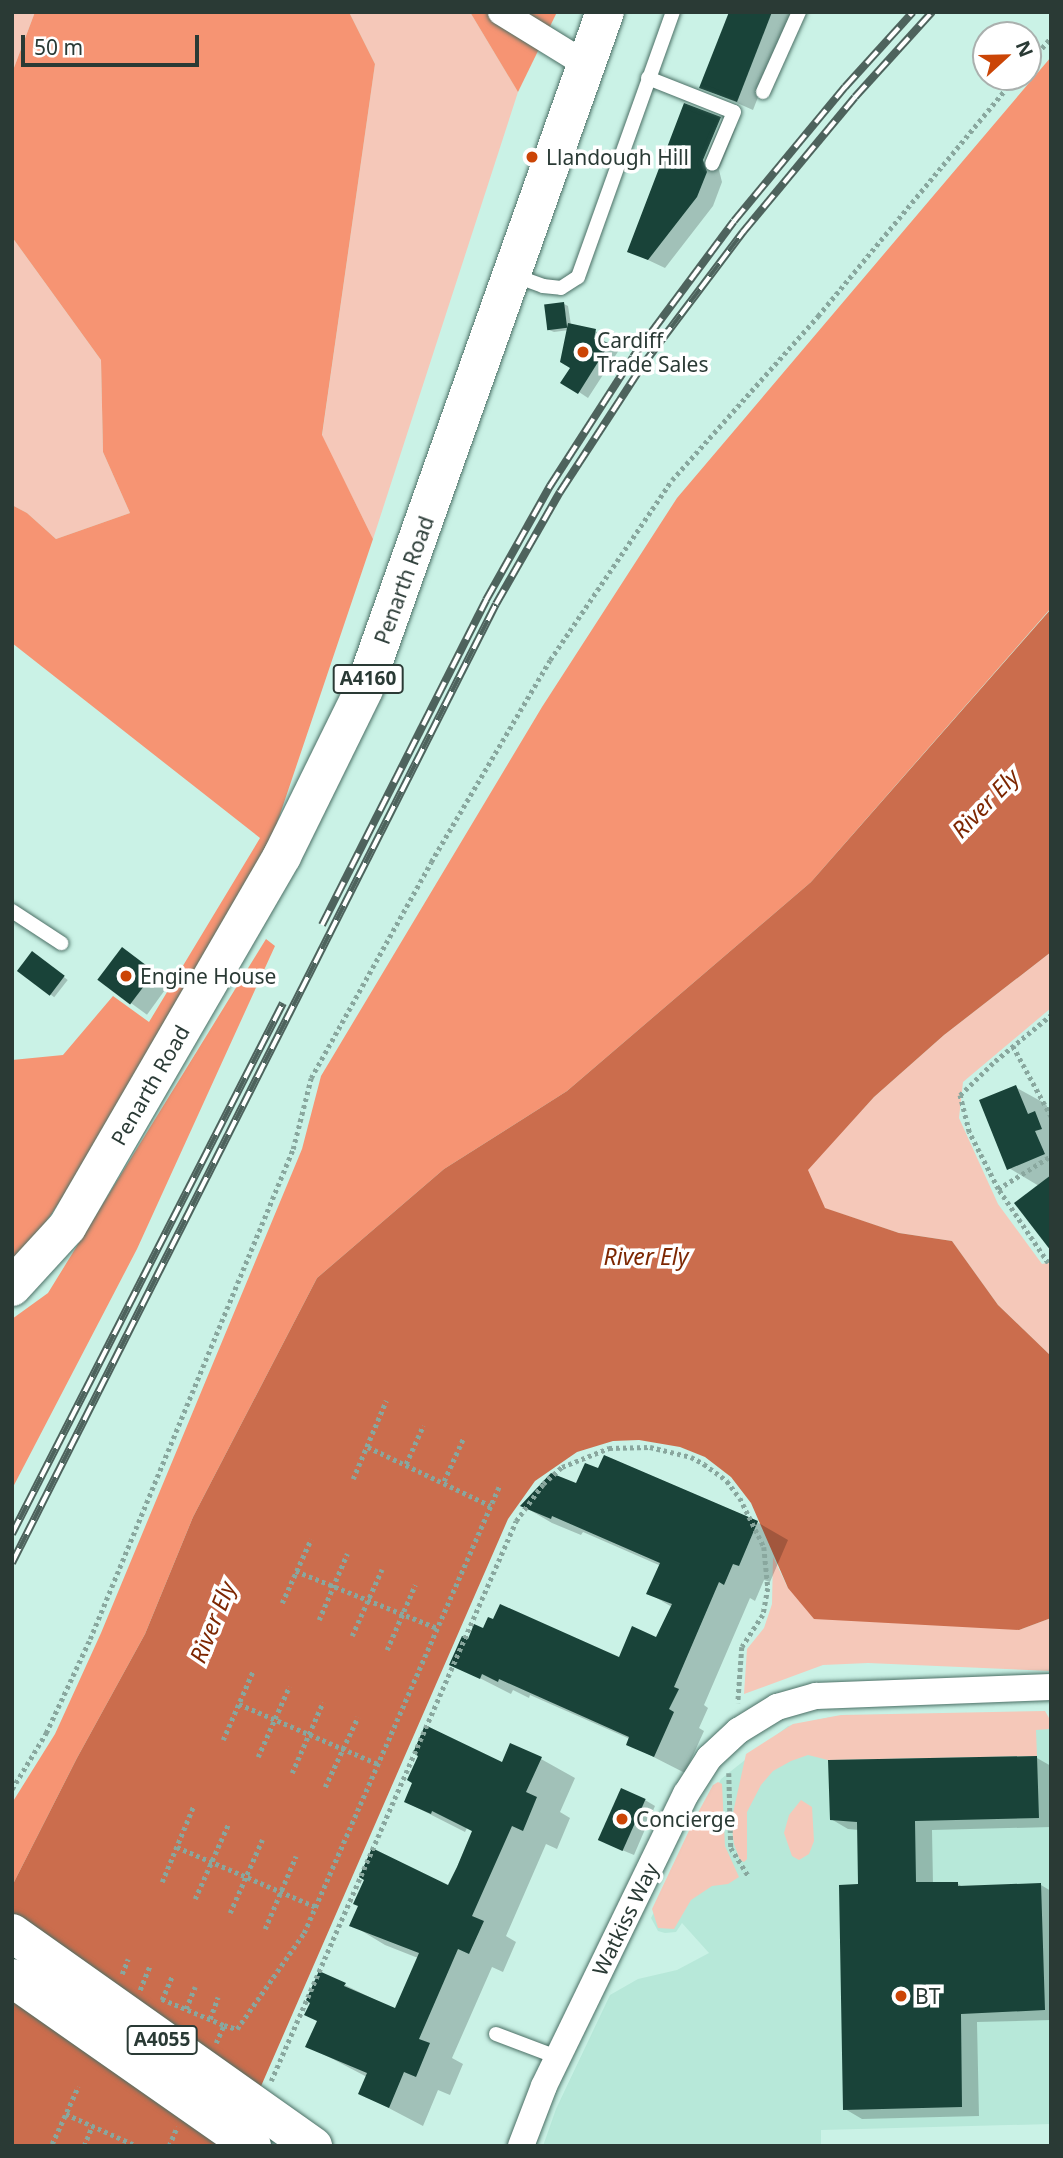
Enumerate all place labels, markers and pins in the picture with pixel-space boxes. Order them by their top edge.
place label: Llandough Hill [546,144,689,170]
marker: Llandough Hill [524,149,540,165]
place label: Cardiff Trade Sales [597,327,709,377]
marker: Cardiff Trade Sales [575,344,591,360]
place label: Engine House [140,963,276,989]
marker: Engine House [118,968,134,984]
place label: Concierge [636,1806,736,1832]
marker: Concierge [614,1811,630,1827]
place label: BT [915,1983,940,2009]
marker: BT [893,1988,909,2004]

